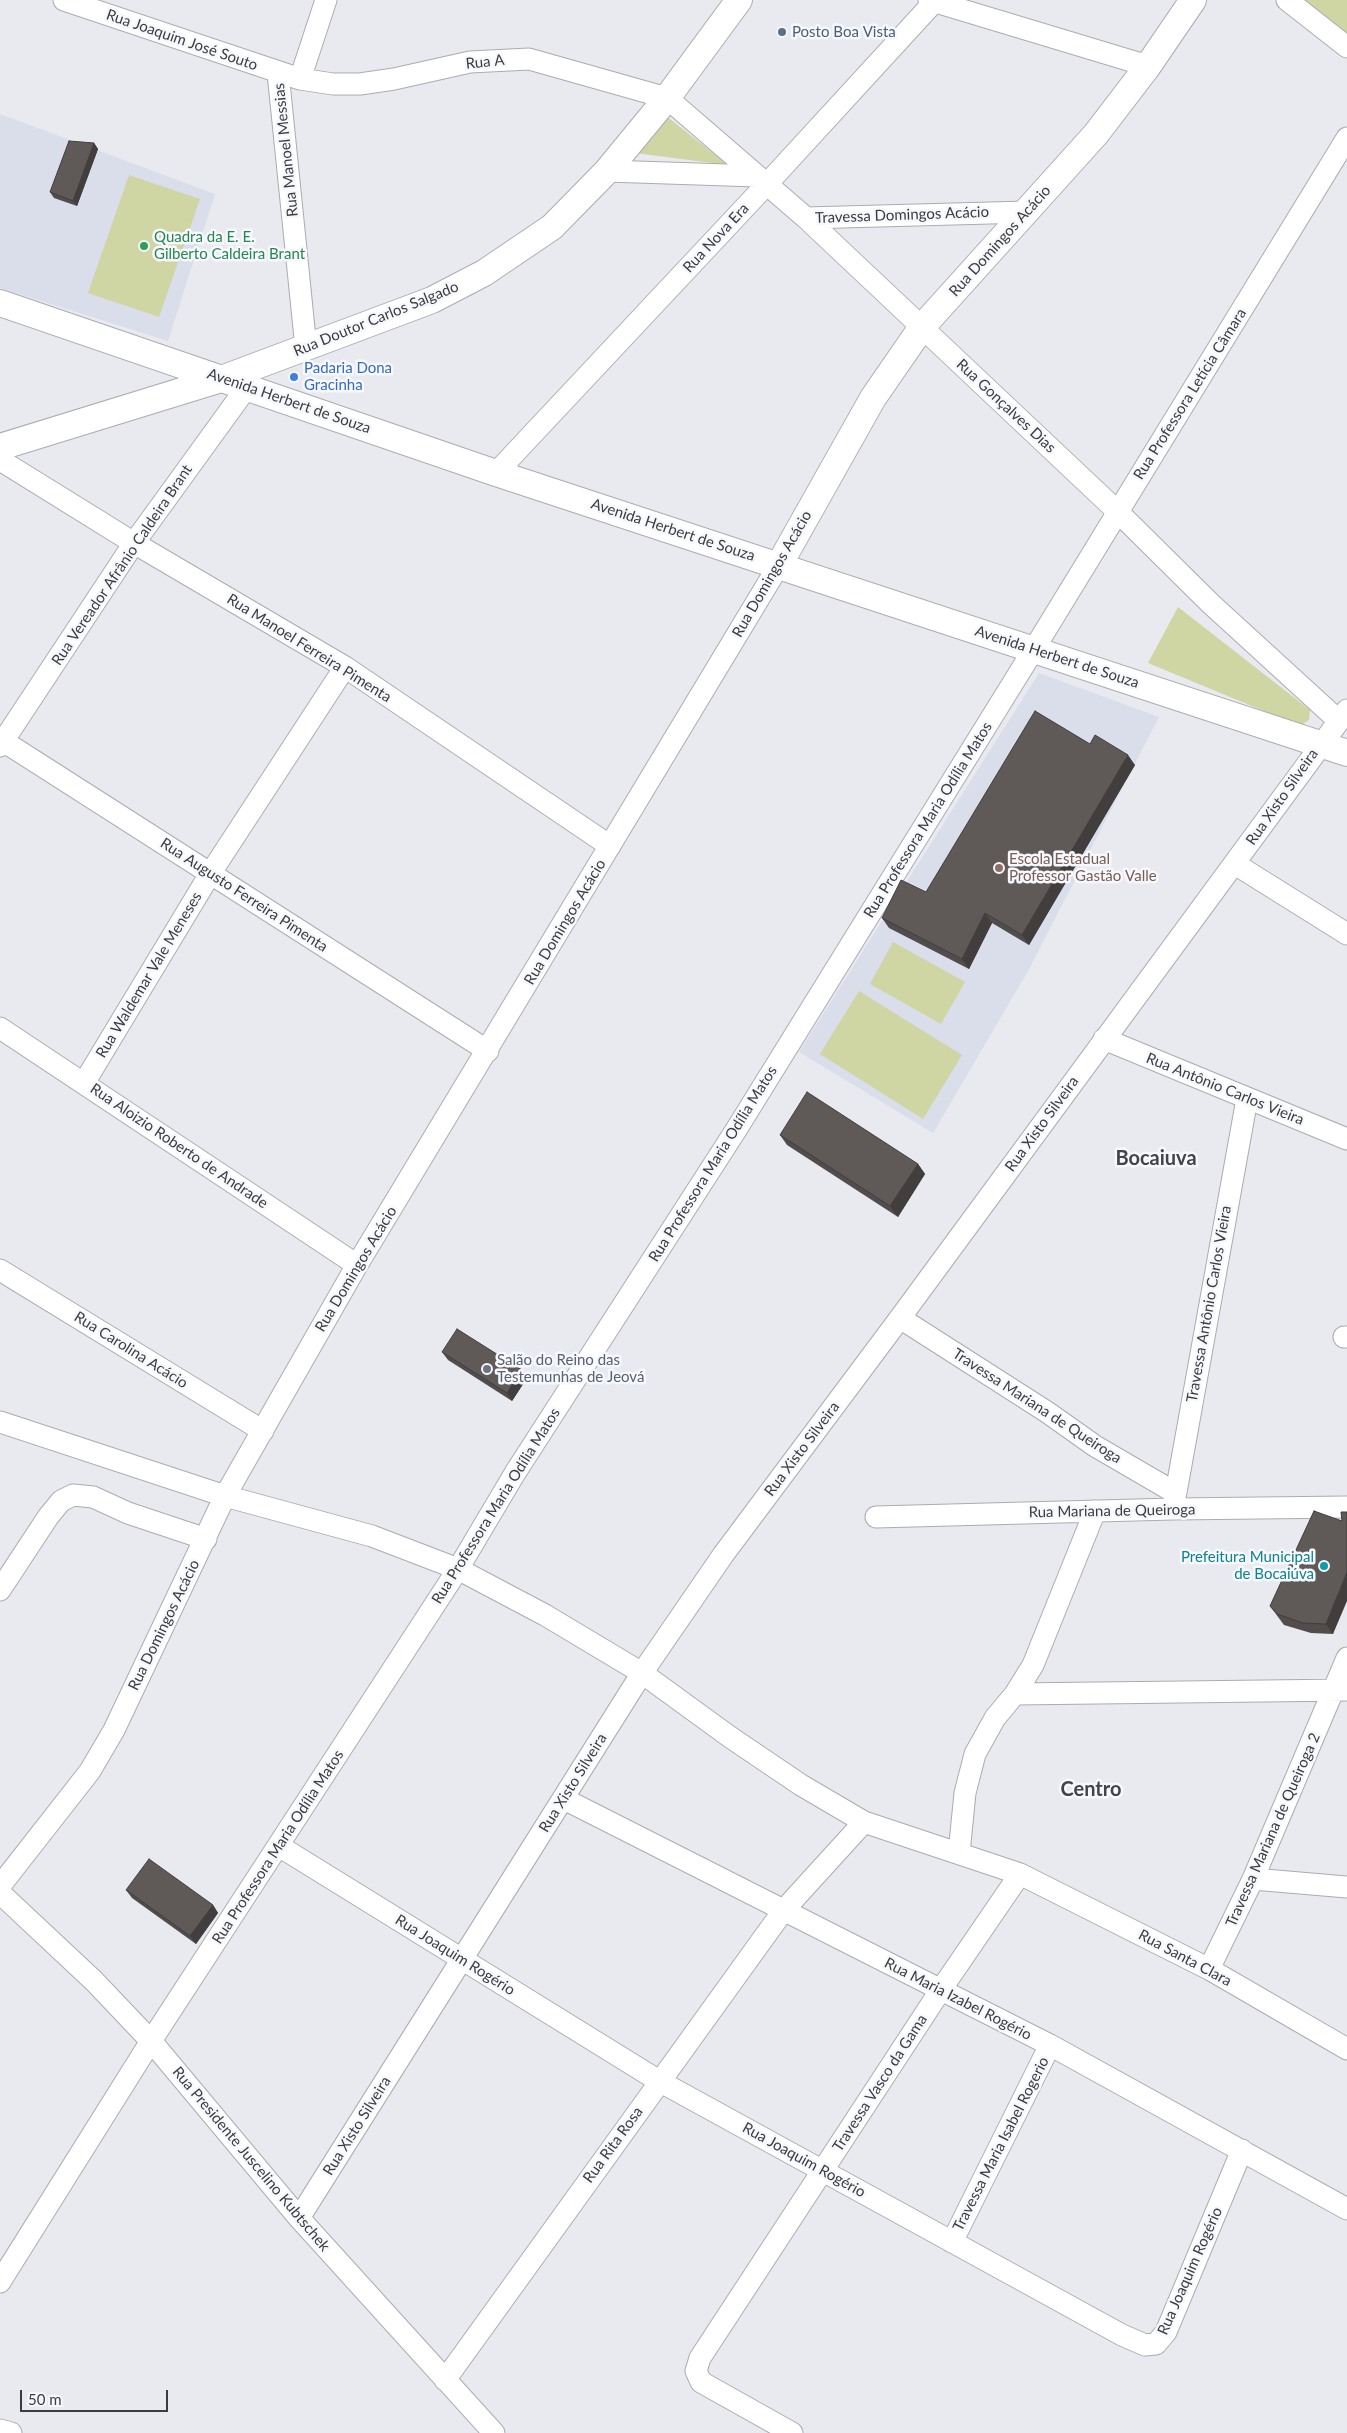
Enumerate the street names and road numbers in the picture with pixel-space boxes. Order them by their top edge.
street label: Rua Joaquim José Souto [104,6,260,74]
street label: Rua A [465,51,505,73]
street label: Rua Manoel Messias [270,82,302,218]
street label: Rua Domingos Acácio [945,182,1055,300]
street label: Rua Nova Era [679,200,753,276]
street label: Travessa Domingos Acácio [815,203,989,227]
street label: Rua Doutor Carlos Salgado [291,278,461,360]
street label: Rua Professora Letícia Câmara [1130,305,1250,483]
street label: Rua Gonçalves Dias [953,355,1059,457]
street label: Avenida Herbert de Souza [205,365,373,437]
street label: Rua Vereador Afrânio Caldeira Brant [48,461,196,669]
street label: Avenida Herbert de Souza [589,495,757,565]
street label: Rua Domingos Acácio [728,507,816,641]
street label: Rua Manoel Ferreira Pimenta [223,590,395,706]
street label: Avenida Herbert de Souza [973,622,1141,692]
street label: Rua Professora Maria Odília Matos [860,719,996,921]
street label: Rua Xisto Silveira [1242,745,1322,849]
street label: Rua Augusto Ferreira Pimenta [157,834,331,956]
street label: Rua Domingos Acácio [520,856,610,988]
street label: Rua Waldemar Vale Meneses [92,889,206,1061]
street label: Rua Antônio Carlos Vieira [1143,1049,1307,1129]
street label: Rua Professora Maria Odília Matos [645,1063,781,1265]
street label: Rua Xisto Silveira [1001,1073,1083,1175]
street label: Rua Aloizio Roberto de Andrade [87,1080,271,1212]
street label: Rua Domingos Acácio [311,1203,401,1335]
street label: Travessa Antônio Carlos Vieira [1183,1204,1235,1404]
street label: Rua Carolina Acácio [71,1308,191,1392]
street label: Travessa Mariana de Queiroga [949,1345,1125,1467]
street label: Rua Xisto Silveira [761,1398,843,1500]
street label: Rua Professora Maria Odília Matos [428,1405,564,1607]
street label: Rua Mariana de Queiroga [1028,1501,1196,1521]
street label: Rua Domingos Acácio [125,1557,203,1693]
street label: Rua Xisto Silveira [535,1730,611,1836]
street label: Travessa Mariana de Queiroga 2 [1222,1730,1324,1930]
street label: Rua Professora Maria Odília Matos [208,1747,348,1947]
street label: Rua Joaquim Rogério [392,1911,518,1999]
street label: Rua Santa Clara [1135,1926,1235,1990]
street label: Rua Maria Izabel Rogério [881,1954,1035,2044]
street label: Travessa Vasco da Gama [829,2011,931,2155]
street label: Travessa Maria Isabel Rogerio [949,2054,1053,2234]
street label: Rua Presidente Juscelino Kubtschek [168,2063,334,2255]
street label: Rua Xisto Silveira [319,2073,395,2179]
street label: Rua Rita Rosa [579,2103,647,2187]
street label: Rua Joaquim Rogério [739,2119,869,2201]
street label: Rua Joaquim Rogério [1154,2204,1226,2338]

